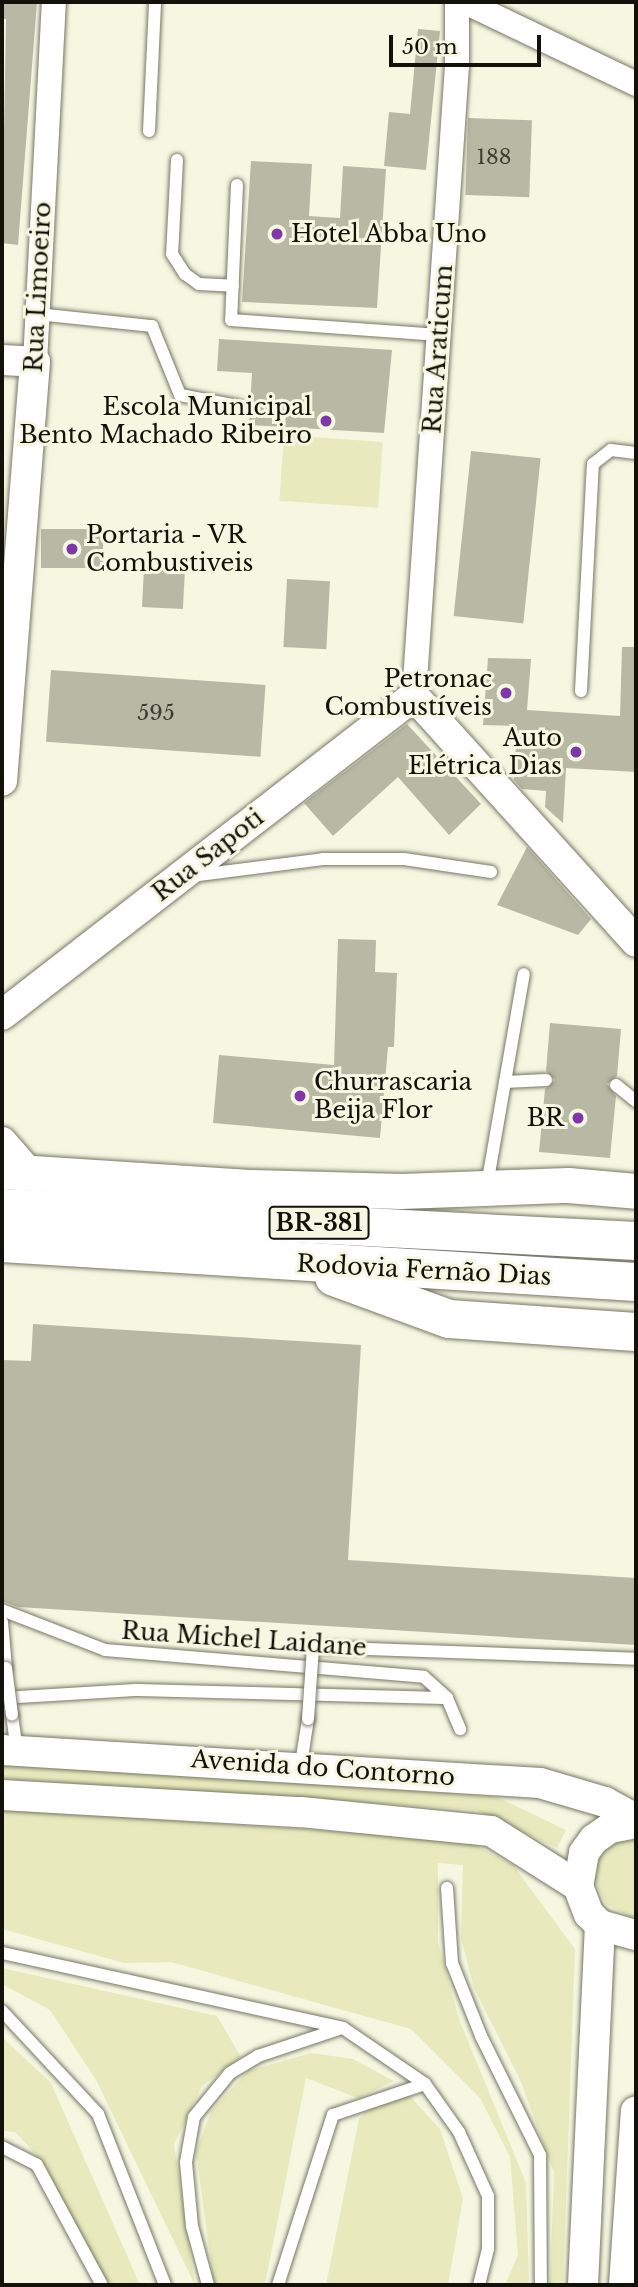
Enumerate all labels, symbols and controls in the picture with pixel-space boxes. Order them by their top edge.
scale bar [393,21,545,65]
text: 50 m [402,34,457,60]
house number: 188 [477,144,511,170]
street label: Rua Limoeiro [19,201,57,373]
place label: Hotel Abba Uno [291,220,488,248]
marker: Hotel Abba Uno [269,226,285,242]
street label: Rua Araticum [418,263,458,435]
place label: Escola Municipal Bento Machado Ribeiro [19,393,312,449]
marker: Escola Municipal Bento Machado Ribeiro [318,413,334,429]
place label: Portaria - VR Combustiveis [86,521,253,577]
marker: Portaria - VR Combustiveis [64,541,80,557]
place label: Petronac Combustíveis [325,665,492,721]
marker: Petronac Combustíveis [498,685,514,701]
house number: 595 [137,700,175,726]
place label: Auto Elétrica Dias [408,724,562,780]
marker: Auto Elétrica Dias [568,744,584,760]
street label: Rua Sapoti [147,803,269,907]
place label: Churrascaria Beija Flor [314,1068,472,1124]
marker: Churrascaria Beija Flor [292,1088,308,1104]
place label: BR [527,1104,564,1132]
marker: BR [570,1110,586,1126]
road number: BR-381 [268,1204,370,1242]
street label: Rodovia Fernão Dias [296,1249,552,1291]
street label: Rua Michel Laidane [120,1616,368,1662]
street label: Avenida do Contorno [190,1744,456,1792]

